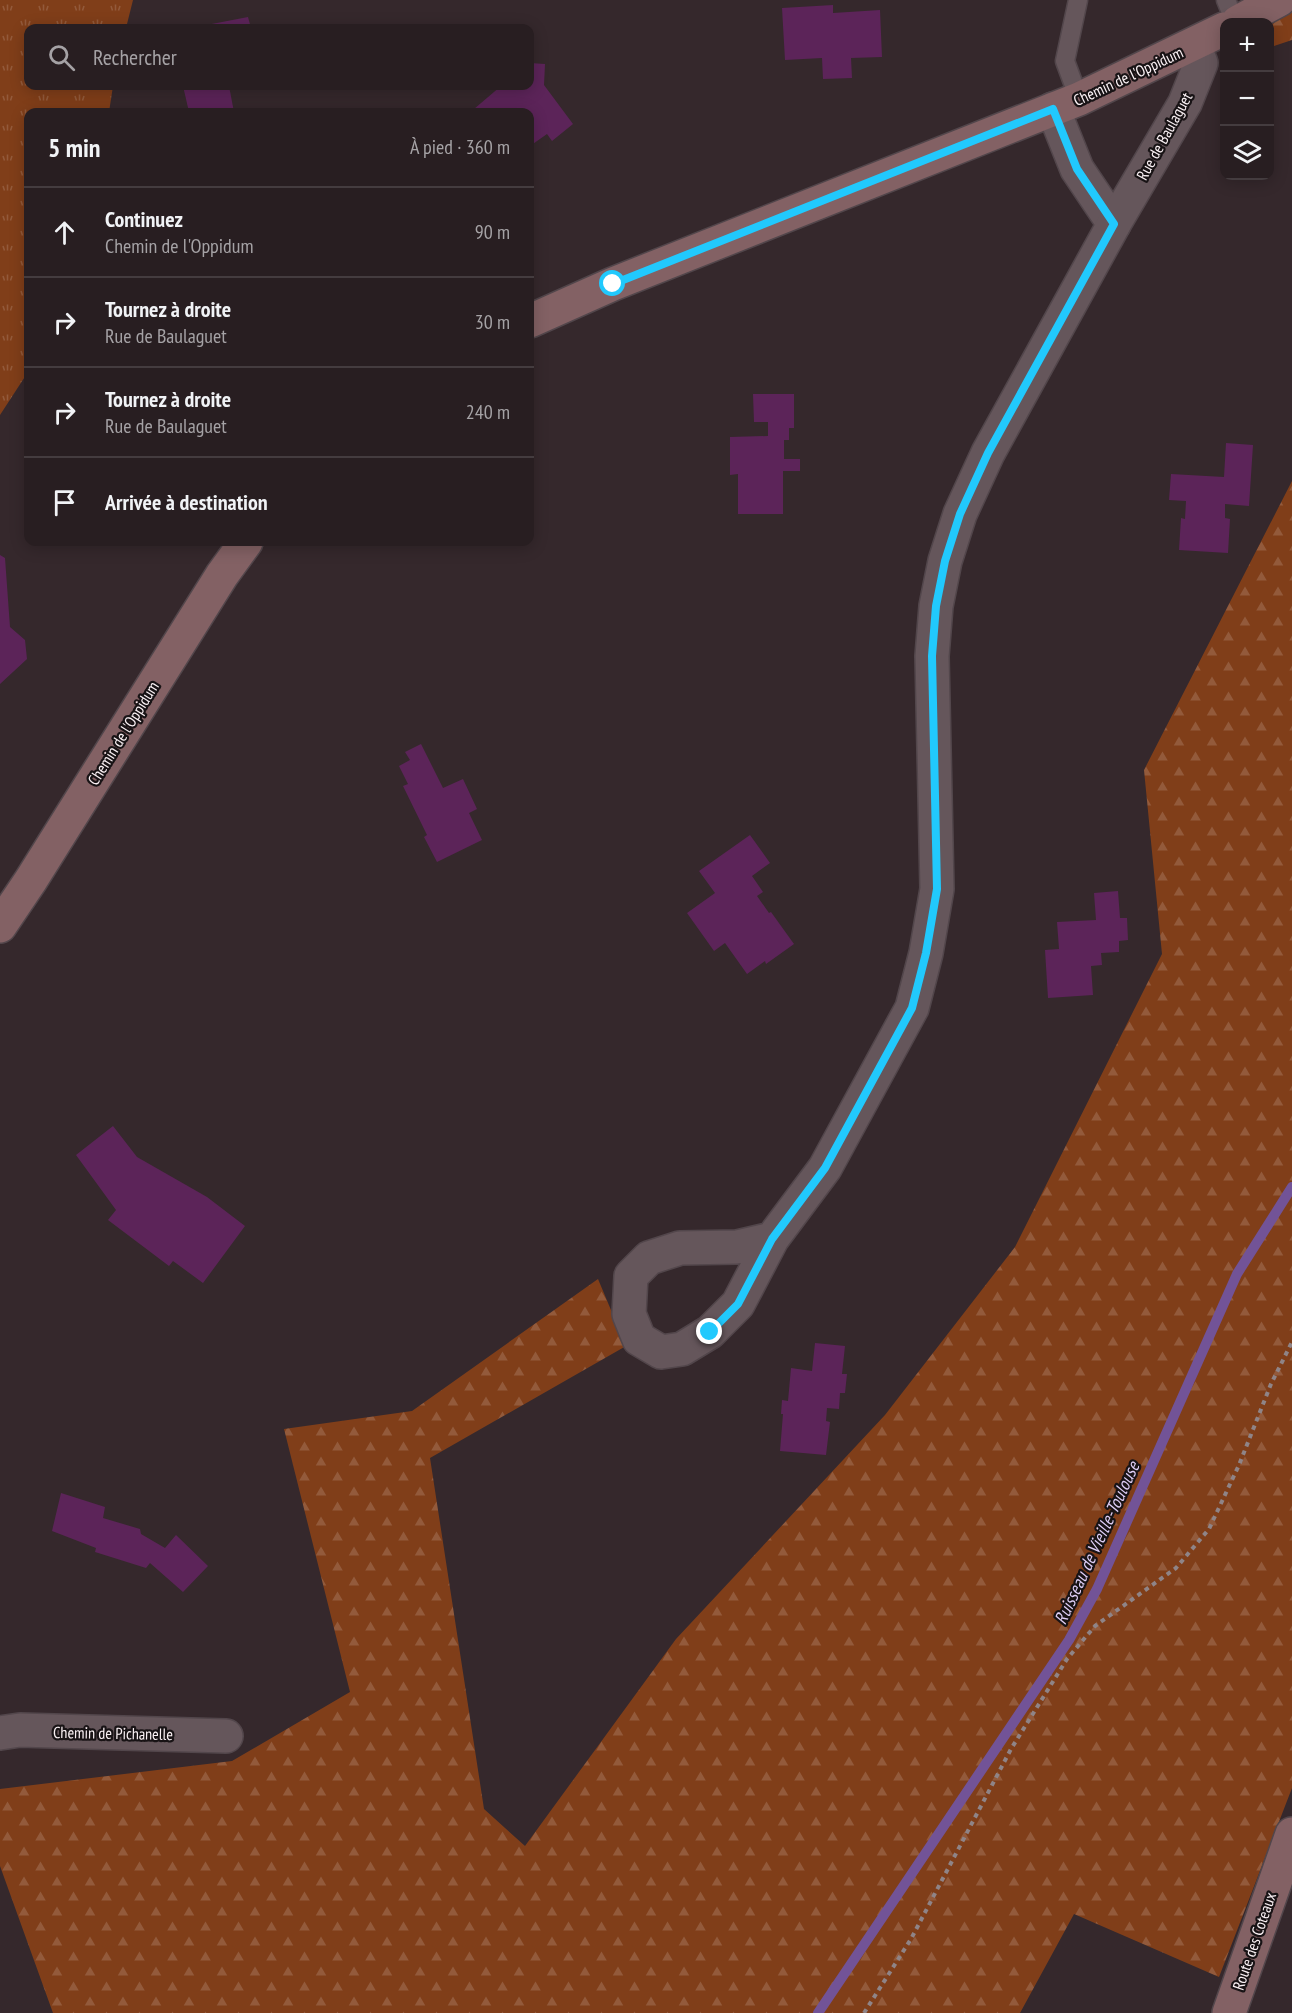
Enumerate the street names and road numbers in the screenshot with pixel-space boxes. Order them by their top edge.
street label: Chemin de l'Oppidum [1070,42,1186,110]
street label: Rue de Baulaguet [1132,88,1197,183]
street label: Chemin de l'Oppidum [83,677,163,789]
street label: Chemin de Pichanelle [53,1722,173,1744]
street label: Route des Coteaux [1228,1889,1280,1993]

